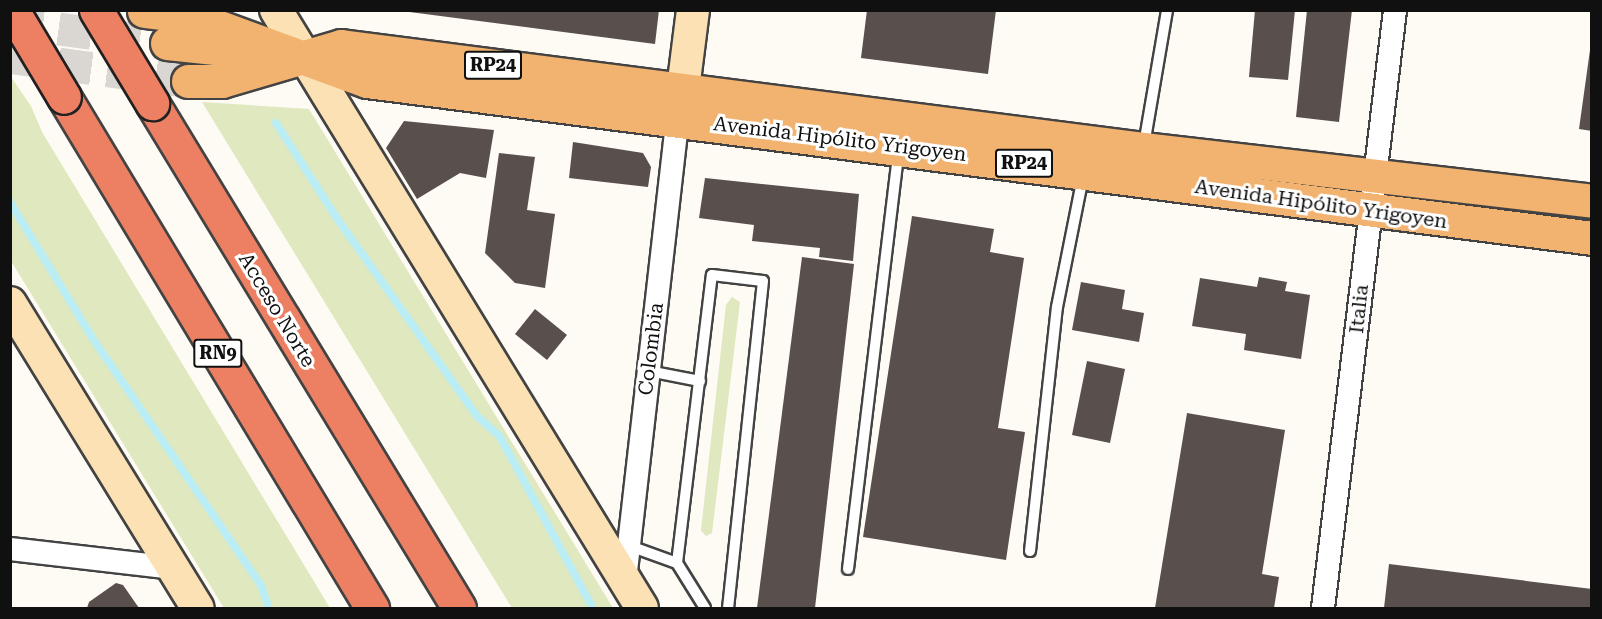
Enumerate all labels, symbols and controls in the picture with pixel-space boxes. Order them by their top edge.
road number: RP24 [463,50,523,80]
street label: Avenida Hipólito Yrigoyen [712,112,968,166]
road number: RP24 [994,148,1054,178]
street label: Avenida Hipólito Yrigoyen [1193,174,1449,234]
street label: Acceso Norte [234,249,320,371]
street label: Italia [1344,283,1374,335]
street label: Colombia [633,301,669,397]
road number: RN9 [192,338,244,368]

